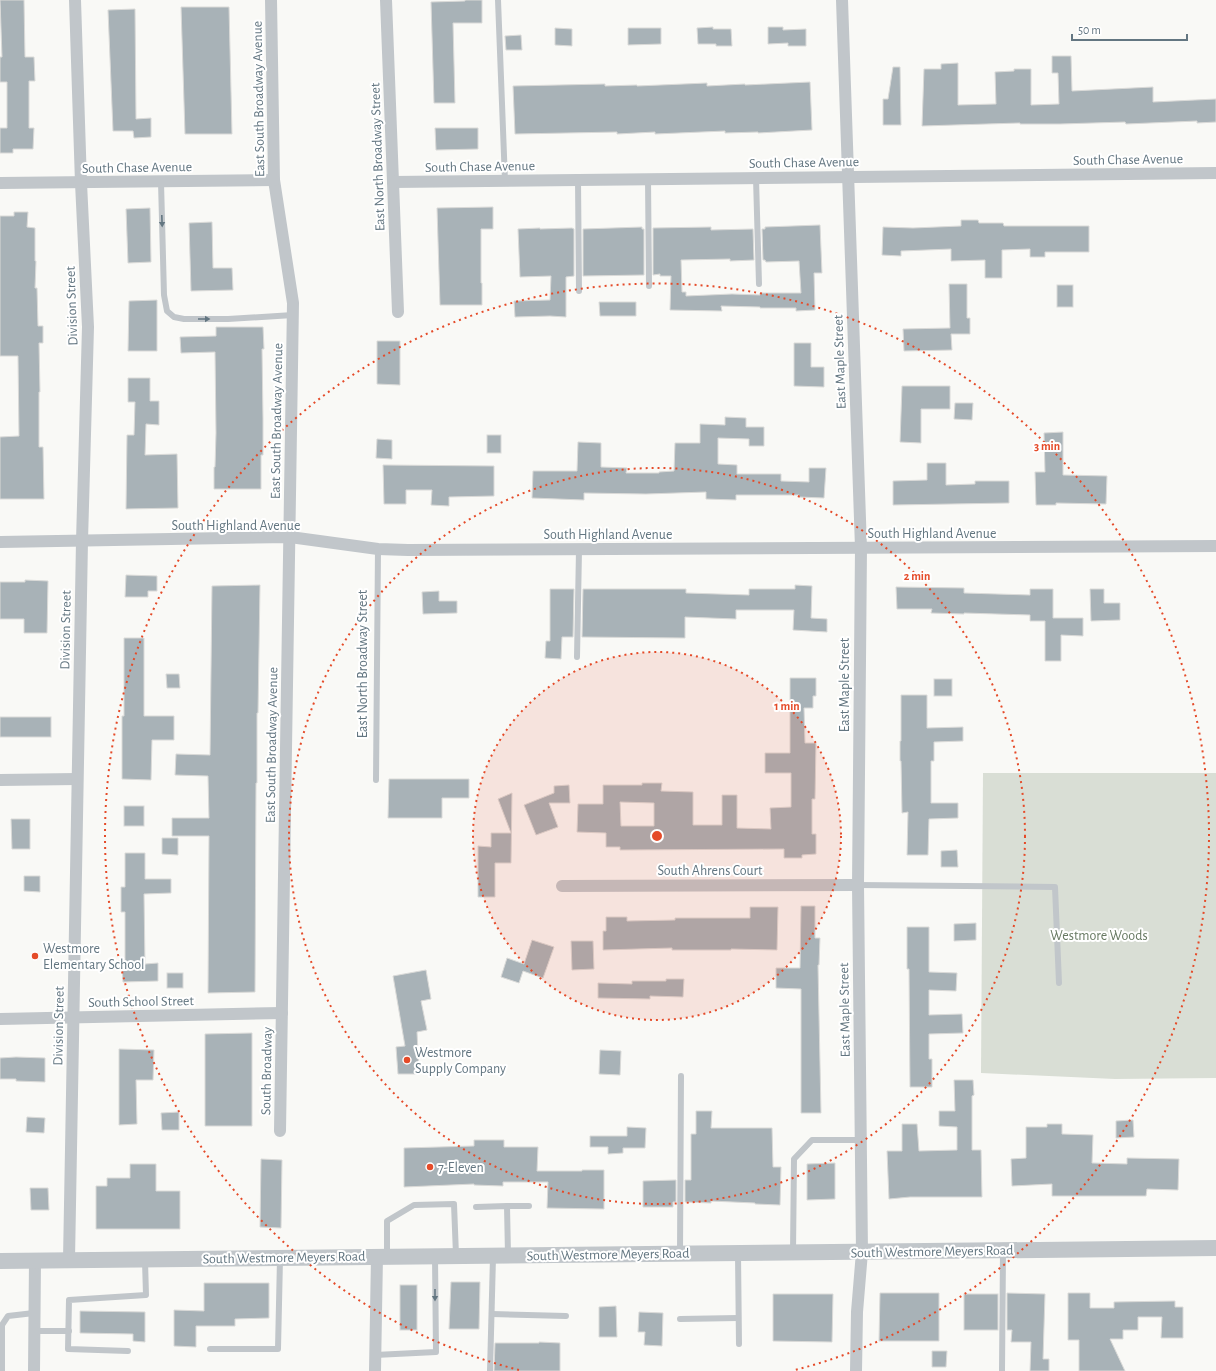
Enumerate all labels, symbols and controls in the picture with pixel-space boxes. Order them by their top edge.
scale bar [1072,16,1187,42]
street label: East South Broadway Avenue [251,21,267,177]
text: 50 m [1078,24,1101,36]
street label: East North Broadway Street [368,82,388,232]
street label: South Chase Avenue [1073,152,1183,168]
street label: South Chase Avenue [749,155,859,171]
street label: South Chase Avenue [425,159,535,175]
street label: South Chase Avenue [82,160,192,176]
one-way arrow [159,215,165,228]
street label: Division Street [64,265,80,346]
street label: East Maple Street [831,314,849,409]
one-way arrow [198,316,211,322]
street label: East South Broadway Avenue [269,343,285,499]
text: 3 min [1034,440,1060,452]
street label: South Highland Avenue [172,519,300,533]
street label: South Highland Avenue [868,527,996,541]
street label: South Highland Avenue [544,528,672,542]
text: 2 min [904,570,930,582]
street label: East North Broadway Street [356,589,370,738]
street label: Division Street [58,590,74,670]
street label: East Maple Street [838,637,852,732]
street label: East South Broadway Avenue [264,667,280,823]
text: 1 min [774,700,800,712]
centre of rings [650,829,664,843]
street label: South Ahrens Court [657,864,763,878]
park label: Westmore Woods [1050,929,1148,943]
place label: Westmore Elementary School [43,942,145,972]
marker: Westmore Elementary School [30,951,40,961]
street label: East Maple Street [837,962,853,1057]
street label: Division Street [51,986,67,1066]
street label: South School Street [88,994,195,1010]
street label: South Broadway [259,1027,275,1115]
place label: Westmore Supply Company [415,1046,506,1076]
marker: Westmore Supply Company [402,1055,412,1065]
place label: 7-Eleven [438,1161,484,1175]
marker: 7-Eleven [425,1162,435,1172]
street label: South Westmore Meyers Road [850,1244,1014,1260]
street label: South Westmore Meyers Road [526,1247,690,1263]
street label: South Westmore Meyers Road [202,1250,366,1266]
one-way arrow [432,1289,438,1302]

